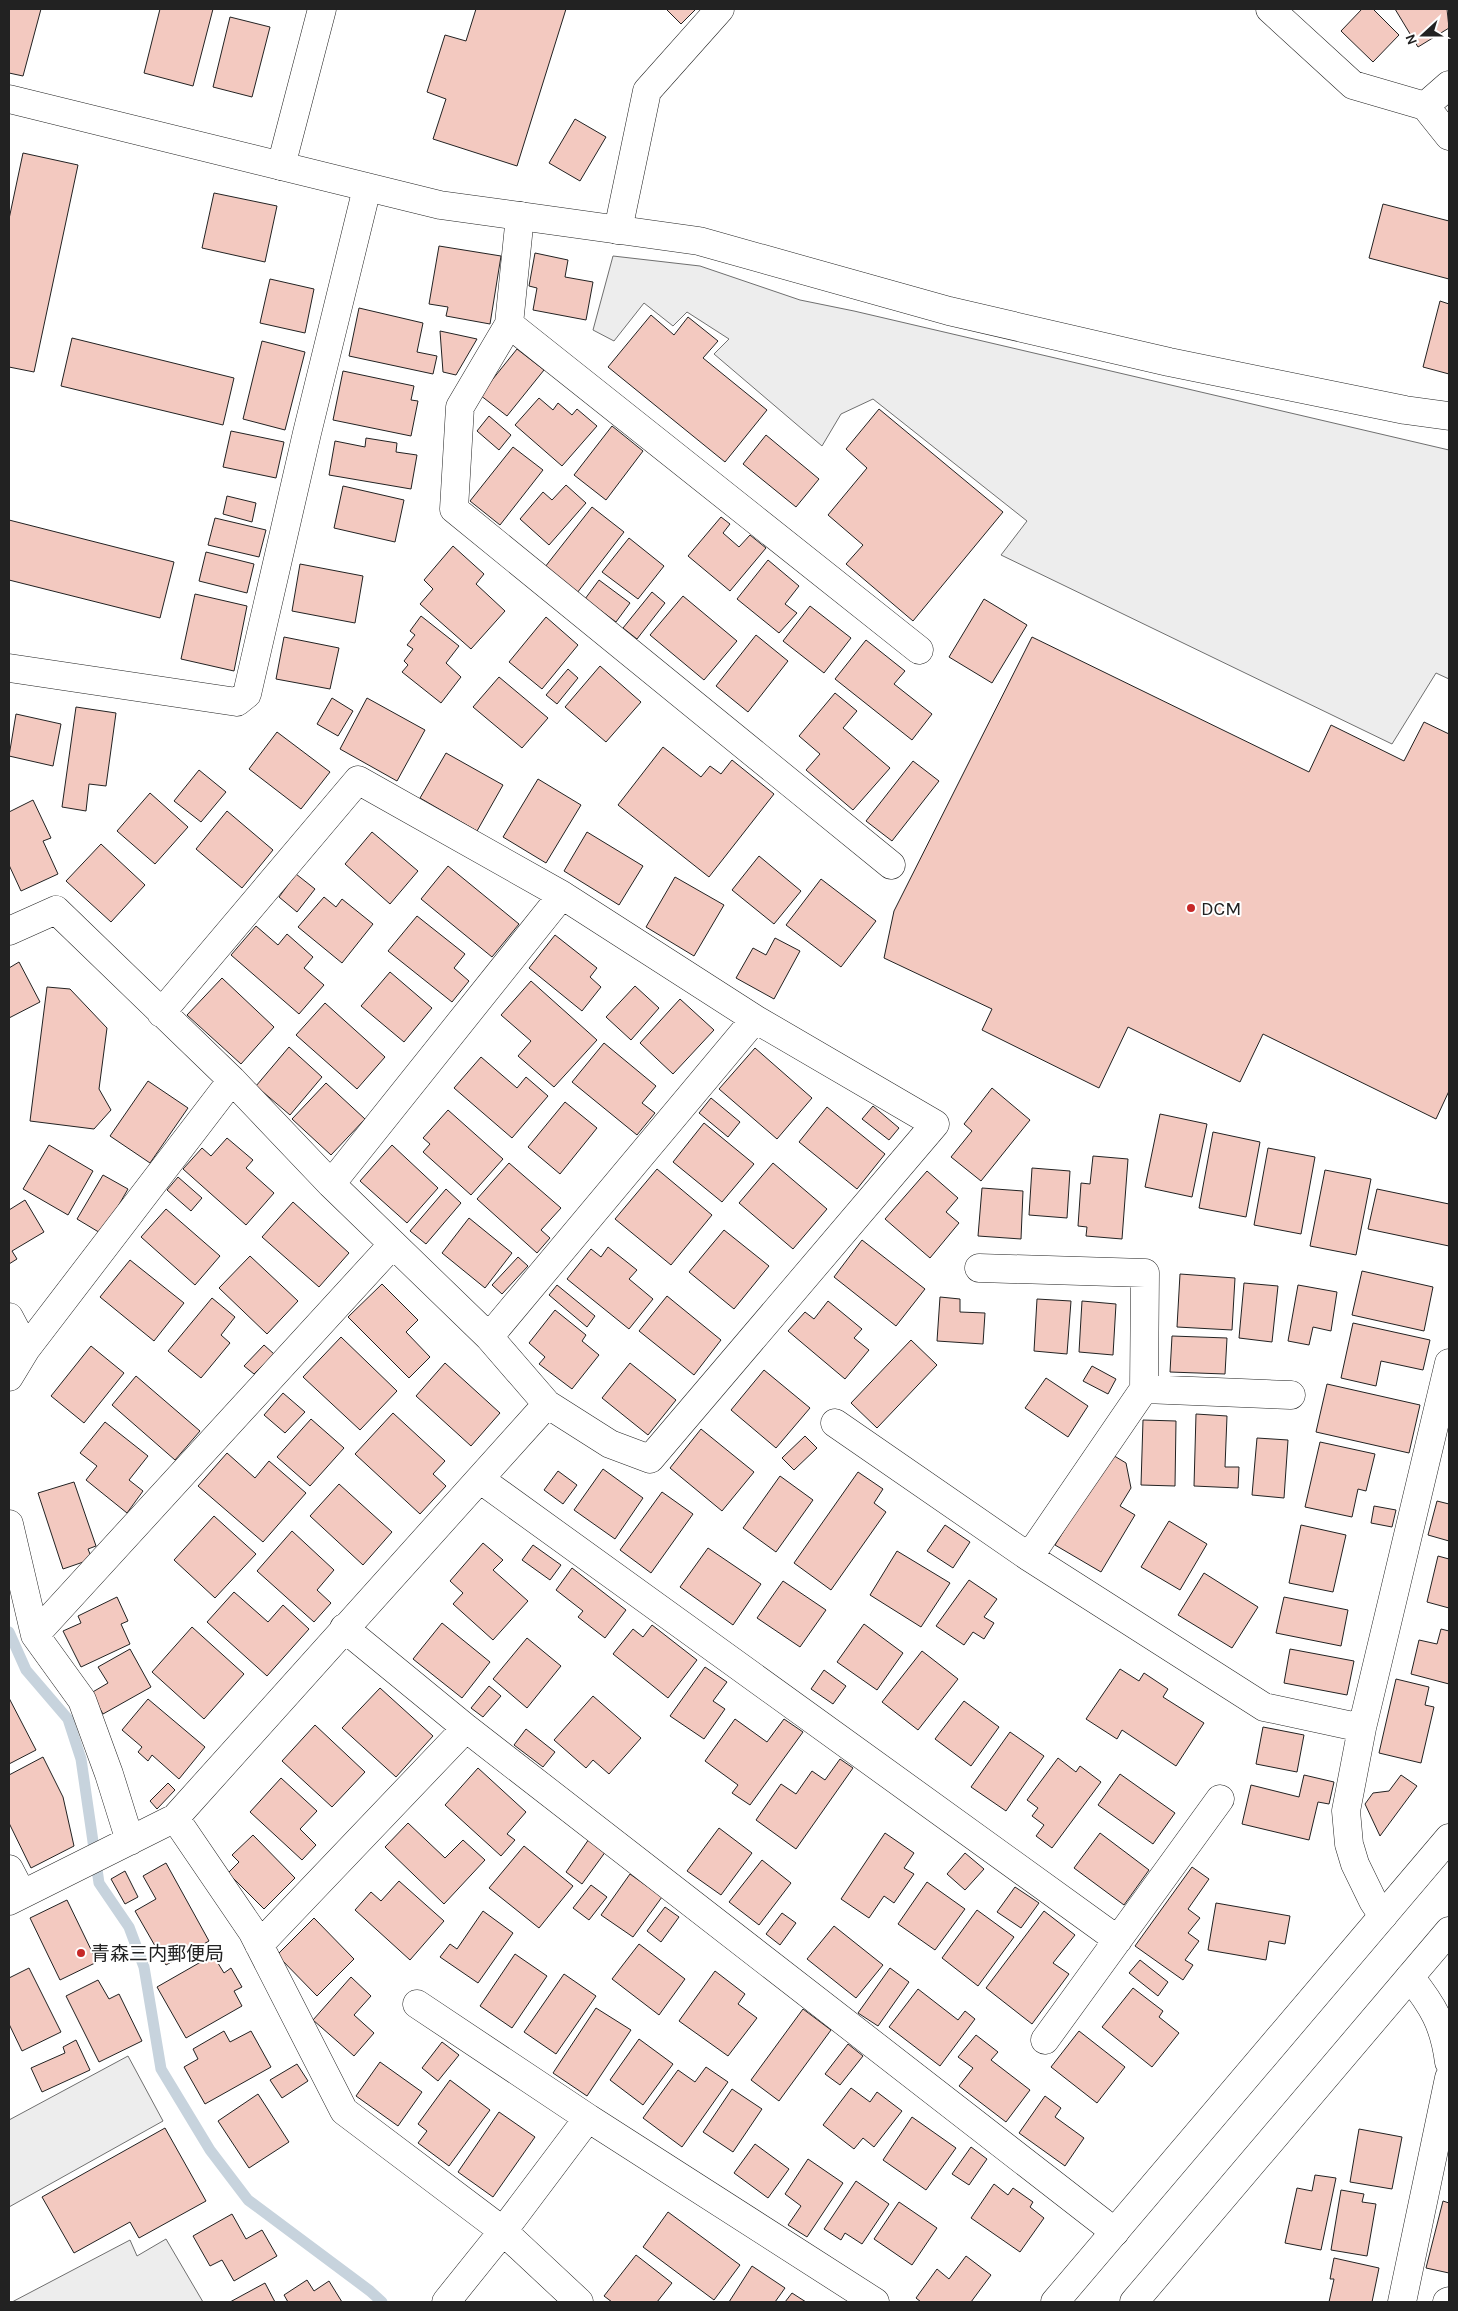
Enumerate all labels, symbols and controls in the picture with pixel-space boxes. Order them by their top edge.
north arrow [1398,10,1448,60]
text: N [1402,32,1421,47]
place label: DCM [1201,898,1241,920]
marker: DCM [1185,902,1197,914]
place label: 青森三内郵便局 [91,1943,224,1965]
marker: 青森三内郵便局 [75,1947,87,1959]

